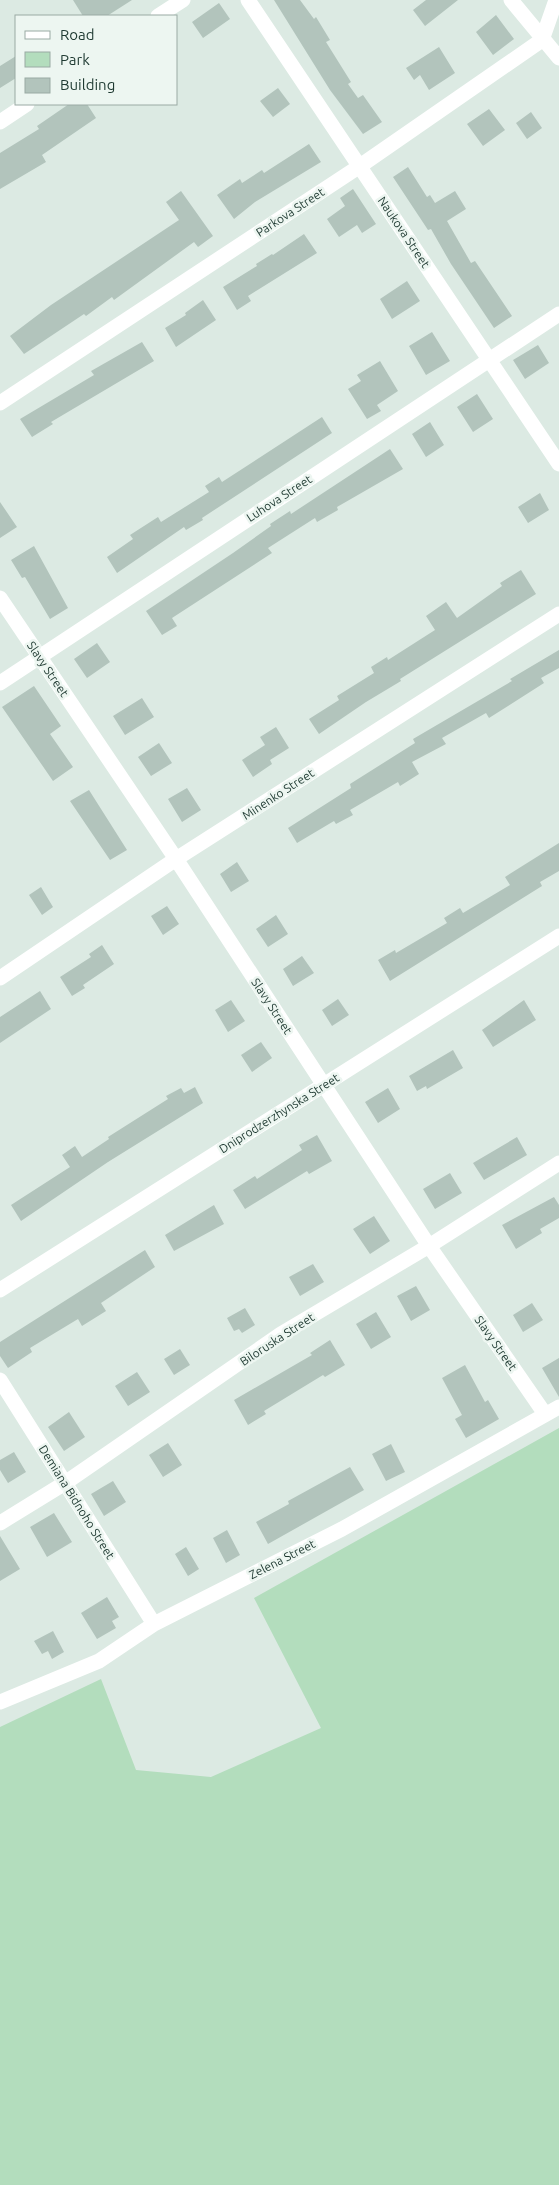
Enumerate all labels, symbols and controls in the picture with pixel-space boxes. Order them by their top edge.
legend [15,15,178,105]
text: Road [60,26,95,43]
text: Park [60,51,90,68]
text: Building [60,76,115,93]
street label: Parkova Street [253,185,327,239]
street label: Naukova Street [375,194,433,270]
street label: Luhova Street [244,472,314,524]
street label: Slavy Street [25,639,71,699]
street label: Minenko Street [240,766,316,822]
street label: Slavy Street [249,976,295,1036]
street label: Dniprodzerzhynska Street [217,1071,342,1155]
street label: Biloruska Street [237,1310,317,1368]
street label: Slavy Street [472,1313,520,1373]
street label: Demiana Bidnoho Street [37,1443,118,1562]
street label: Zelena Street [247,1537,317,1581]

